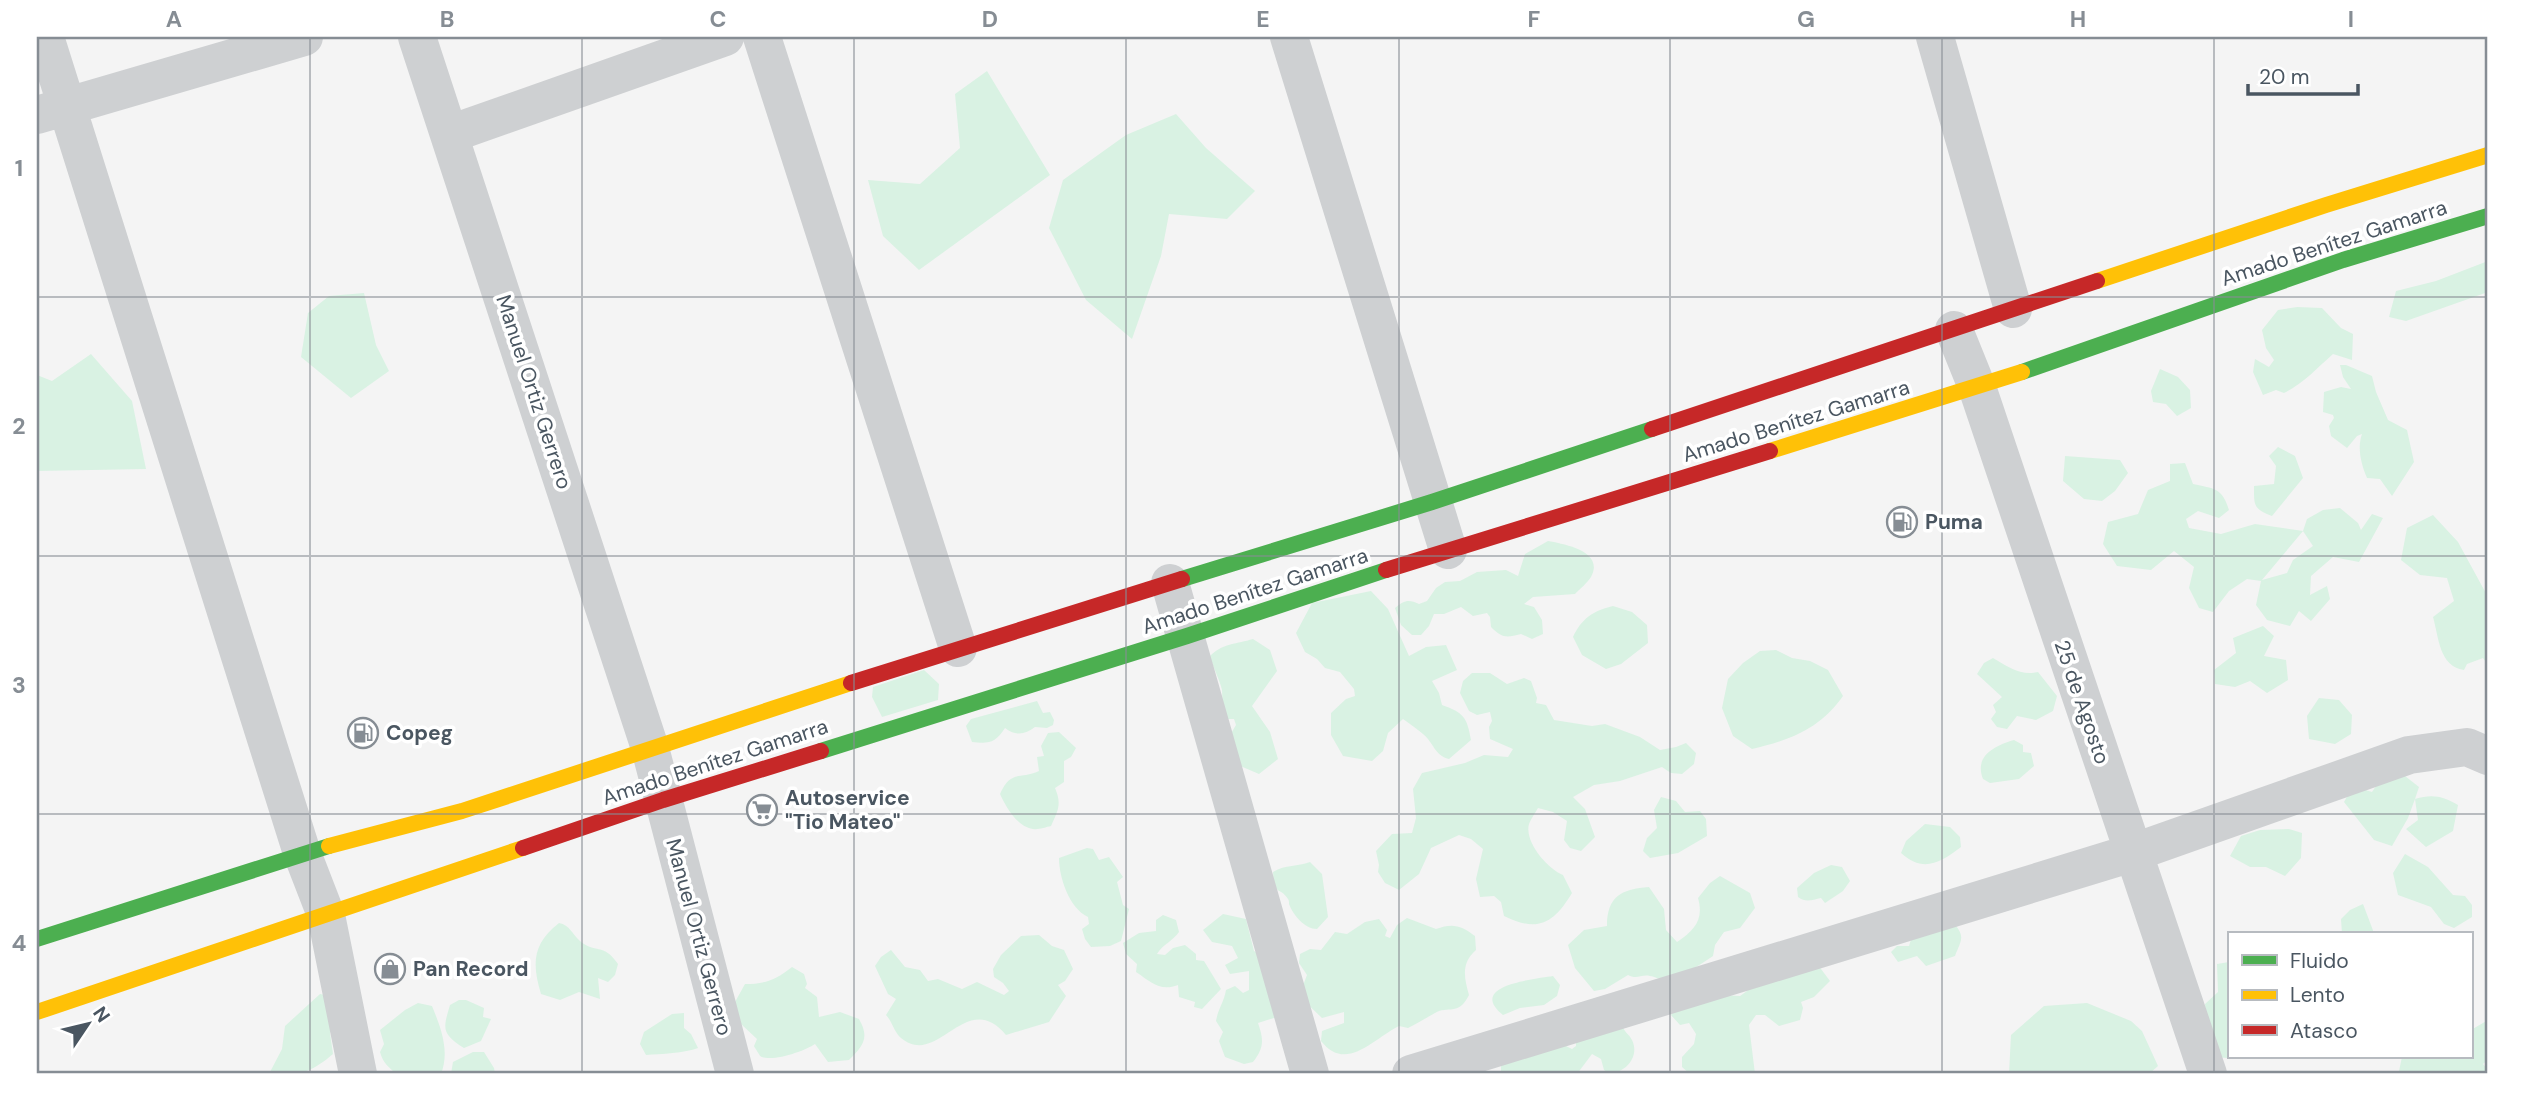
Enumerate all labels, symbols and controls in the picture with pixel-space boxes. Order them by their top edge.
text: A [166,4,182,34]
text: B [440,4,454,34]
text: C [710,4,726,34]
text: D [982,4,998,34]
text: E [1256,4,1270,34]
text: F [1528,4,1541,34]
text: G [1797,4,1815,34]
text: H [2070,4,2086,34]
text: I [2348,4,2354,34]
scale bar [2248,52,2359,96]
text: 20 m [2259,63,2310,91]
text: 1 [15,153,23,183]
street label: Amado Benítez Gamarra [2217,193,2451,293]
street label: Manuel Ortiz Gerrero [489,291,579,493]
street label: Amado Benítez Gamarra [1679,373,1913,469]
text: 2 [12,411,26,441]
fuel station icon: Puma [1885,505,1919,539]
place label: Puma [1925,508,1983,536]
street label: Amado Benítez Gamarra [1138,541,1372,641]
street label: 25 de Agosto [2048,636,2116,768]
text: 3 [12,670,26,700]
street label: Amado Benítez Gamarra [598,712,832,812]
fuel station icon: Copeg [346,716,380,750]
place label: Copeg [386,719,453,747]
place label: Autoservice "Tio Mateo" [785,784,910,836]
supermarket icon: Autoservice "Tio Mateo" [745,793,779,827]
street label: Manuel Ortiz Gerrero [659,836,739,1038]
text: 4 [12,928,27,958]
legend [2228,932,2472,1058]
text: Fluido [2290,947,2349,975]
shop icon: Pan Record [373,952,407,986]
place label: Pan Record [413,955,528,983]
text: Lento [2290,981,2345,1009]
north arrow [52,988,122,1058]
text: N [87,1002,116,1027]
text: Atasco [2290,1017,2358,1045]

